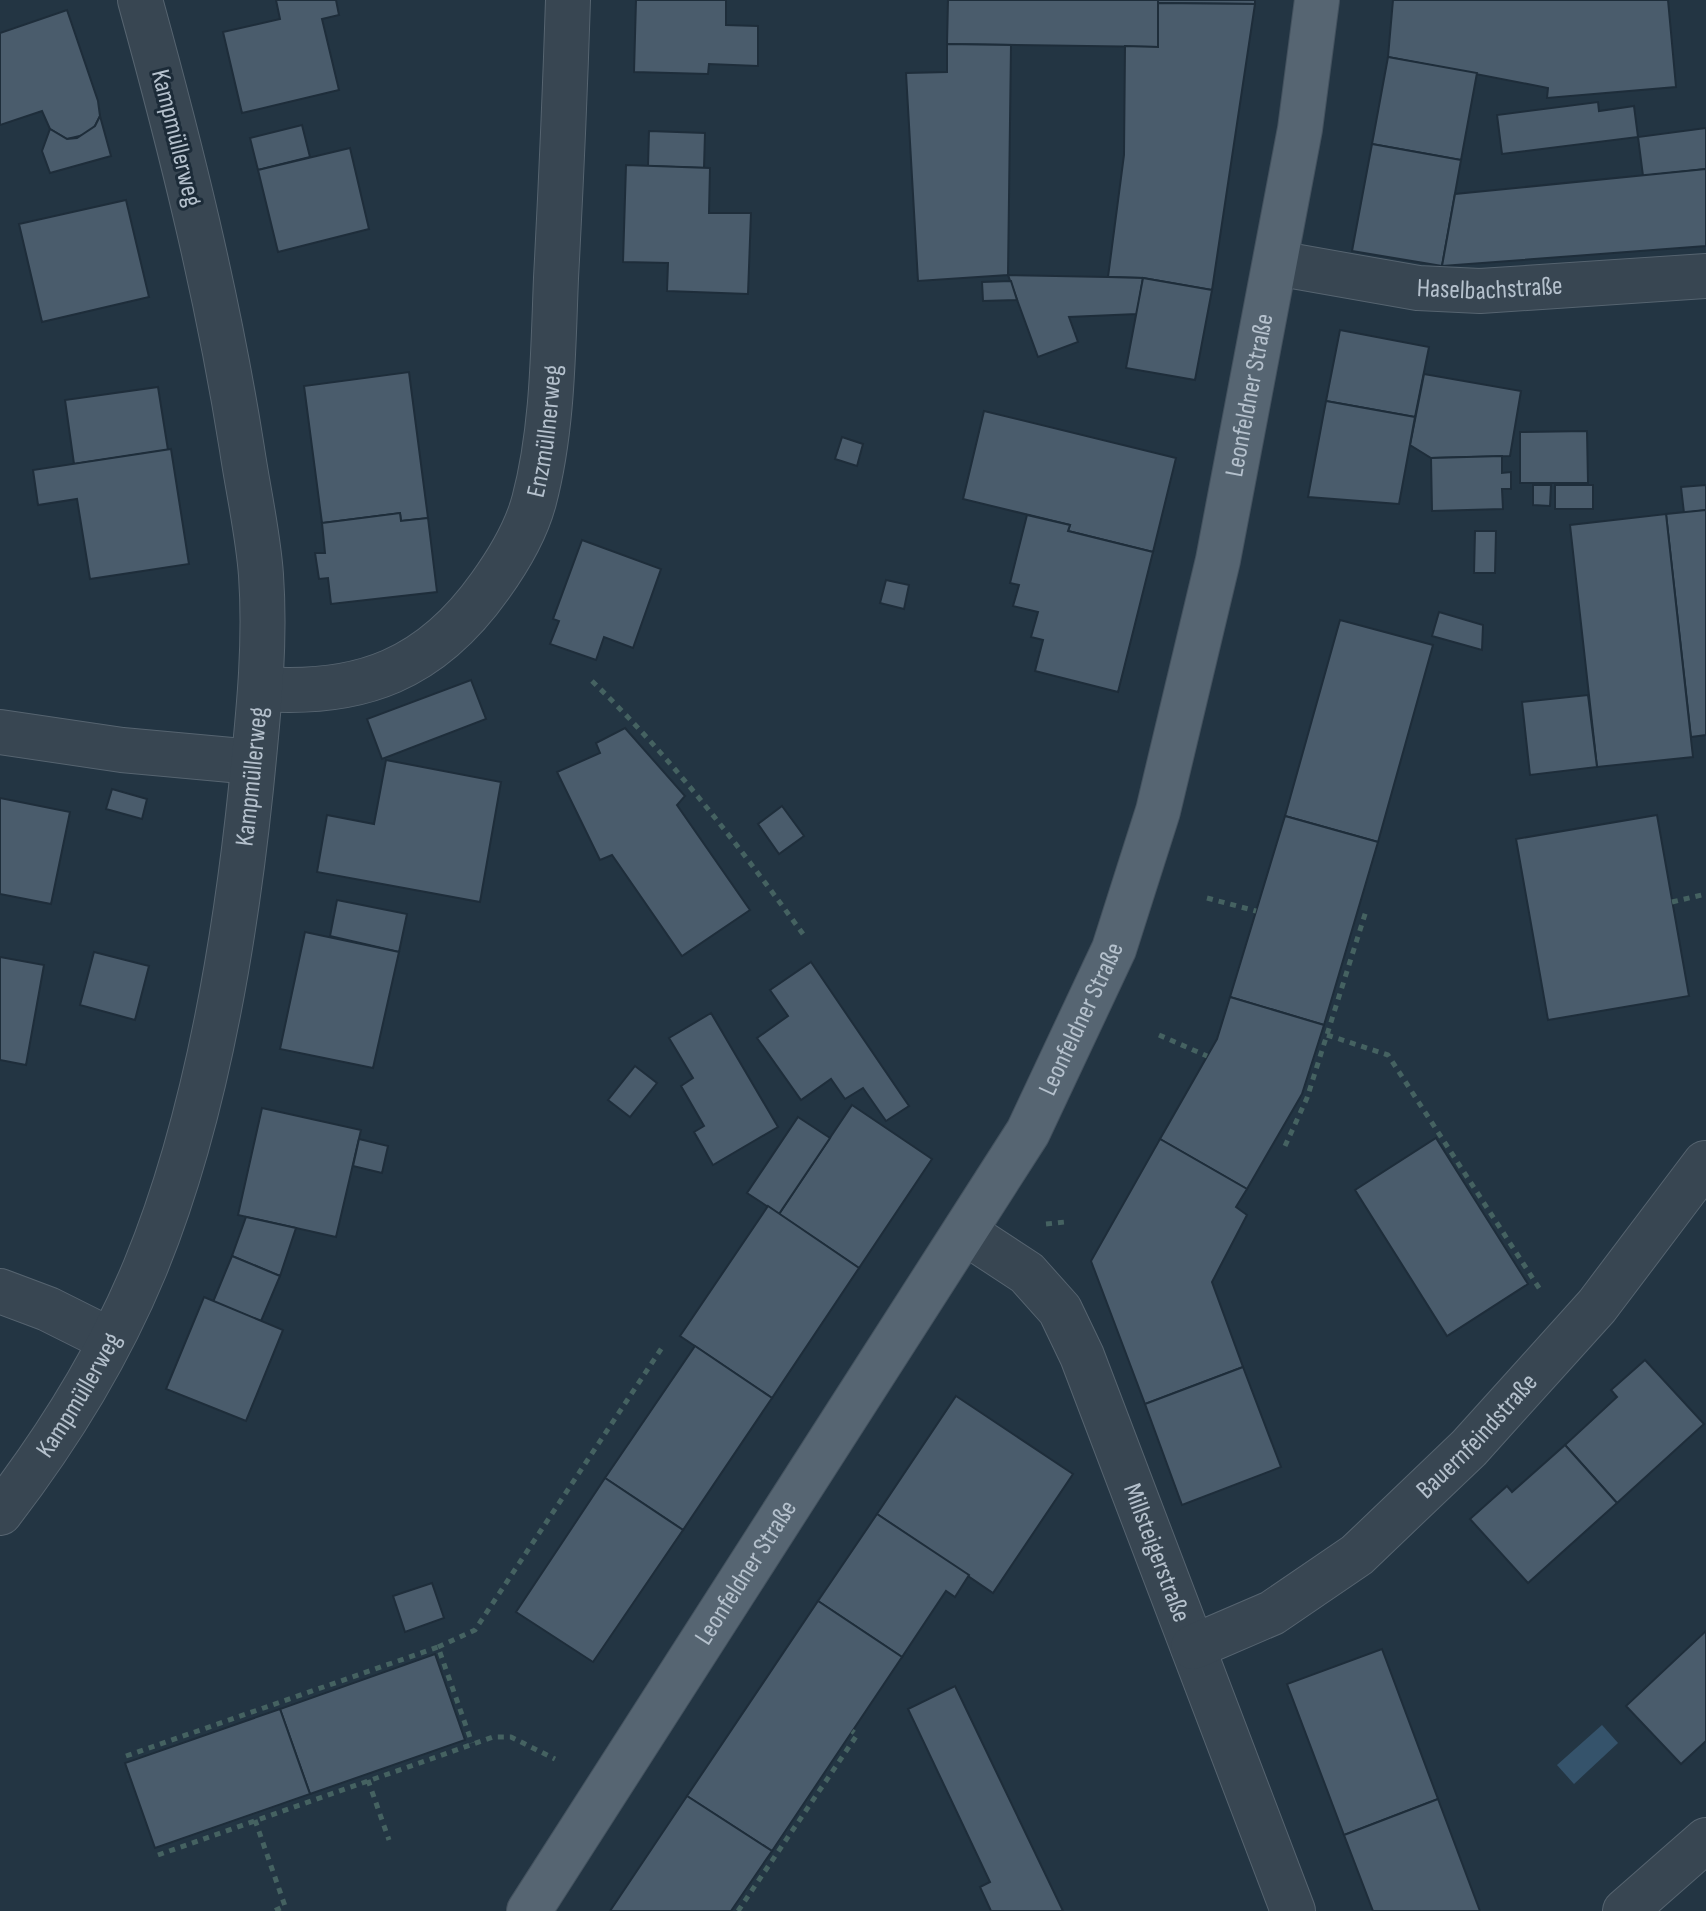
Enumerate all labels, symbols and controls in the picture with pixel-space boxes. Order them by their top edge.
street label: Kampmüllerweg [144,66,208,210]
street label: Haselbachstraße [1416,270,1564,307]
street label: Leonfeldner Straße [1219,311,1280,479]
street label: Enzmüllnerweg [520,364,568,500]
street label: Kampmüllerweg [229,706,274,848]
street label: Leonfeldner Straße [1032,939,1130,1100]
street label: Kampmüllerweg [29,1328,128,1463]
street label: Bauernfeindstraße [1410,1367,1544,1505]
street label: Millsteigerstraße [1116,1479,1197,1626]
street label: Leonfeldner Straße [688,1494,804,1651]

